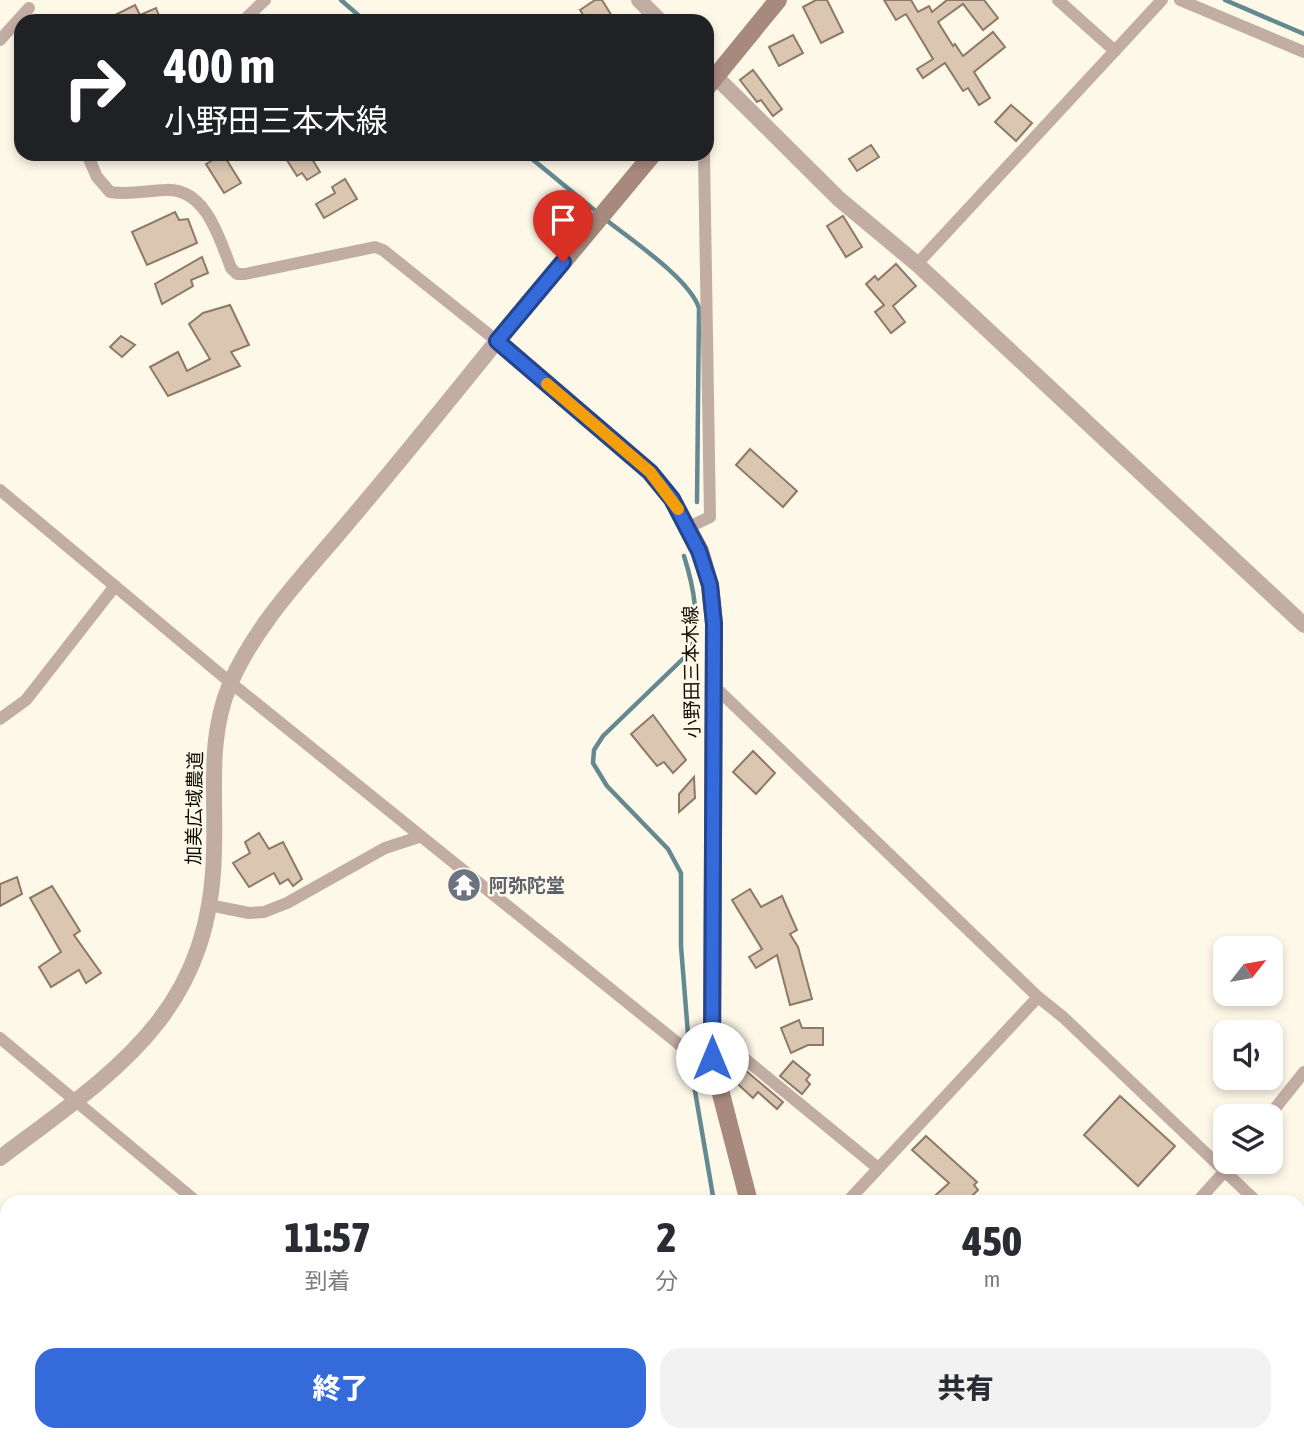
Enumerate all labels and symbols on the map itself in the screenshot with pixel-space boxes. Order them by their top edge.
pin [533,190,593,262]
street label: 小野田三本木線 [679,605,703,739]
street label: 加美広域農道 [182,751,206,865]
temple icon: 阿弥陀堂 [445,866,483,904]
place label: 阿弥陀堂 [489,874,565,896]
north arrow [1213,936,1283,1006]
position arrow [675,1021,749,1095]

